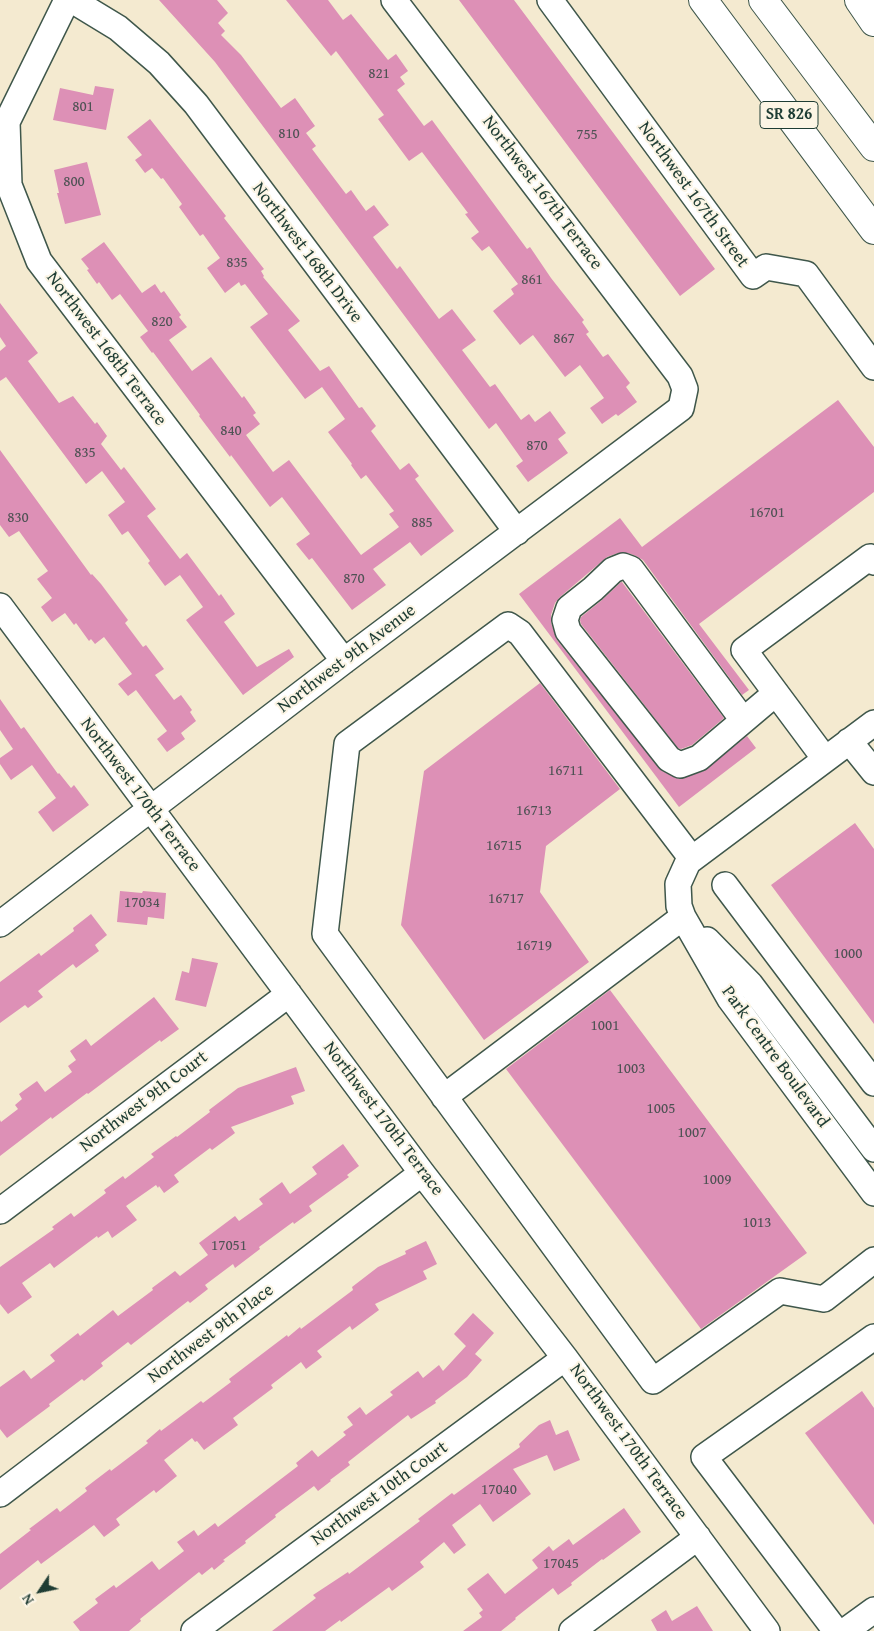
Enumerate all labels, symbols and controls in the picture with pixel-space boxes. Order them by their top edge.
house number: 821 [368,65,390,83]
house number: 801 [72,98,94,116]
road number: SR 826 [760,102,818,128]
street label: Northwest 167th Terrace [477,112,607,274]
street label: Northwest 167th Street [633,118,753,272]
house number: 810 [278,125,300,143]
house number: 755 [576,126,598,144]
house number: 800 [63,173,85,191]
street label: Northwest 168th Drive [247,179,367,327]
house number: 835 [226,254,248,272]
street label: Northwest 168th Terrace [41,268,171,430]
house number: 861 [521,271,543,289]
house number: 820 [151,313,173,331]
house number: 867 [553,330,575,348]
house number: 840 [220,422,242,440]
house number: 870 [526,437,548,455]
house number: 835 [74,444,96,462]
house number: 16701 [749,504,785,522]
house number: 830 [7,509,29,527]
house number: 885 [411,514,433,532]
house number: 870 [343,570,365,588]
street label: Northwest 9th Avenue [274,600,420,718]
street label: Northwest 170th Terrace [75,714,205,876]
house number: 16711 [548,762,584,780]
house number: 16713 [516,802,552,820]
house number: 16715 [486,837,522,855]
house number: 16717 [488,890,524,908]
house number: 17034 [124,894,160,912]
house number: 16719 [516,937,552,955]
house number: 1000 [834,945,862,963]
street label: Park Centre Boulevard [716,982,834,1132]
house number: 1001 [591,1017,619,1035]
street label: Northwest 170th Terrace [318,1038,448,1200]
street label: Northwest 9th Court [76,1047,212,1157]
house number: 1003 [617,1060,645,1078]
house number: 1005 [647,1100,675,1118]
house number: 1007 [678,1124,706,1142]
house number: 1009 [703,1171,731,1189]
house number: 1013 [743,1214,771,1232]
house number: 17051 [211,1237,247,1255]
street label: Northwest 9th Place [144,1280,278,1388]
street label: Northwest 170th Terrace [564,1360,692,1524]
street label: Northwest 10th Court [308,1437,452,1551]
house number: 17040 [481,1481,517,1499]
house number: 17045 [543,1555,579,1573]
north arrow [15,1566,65,1616]
text: N [17,1590,38,1609]

